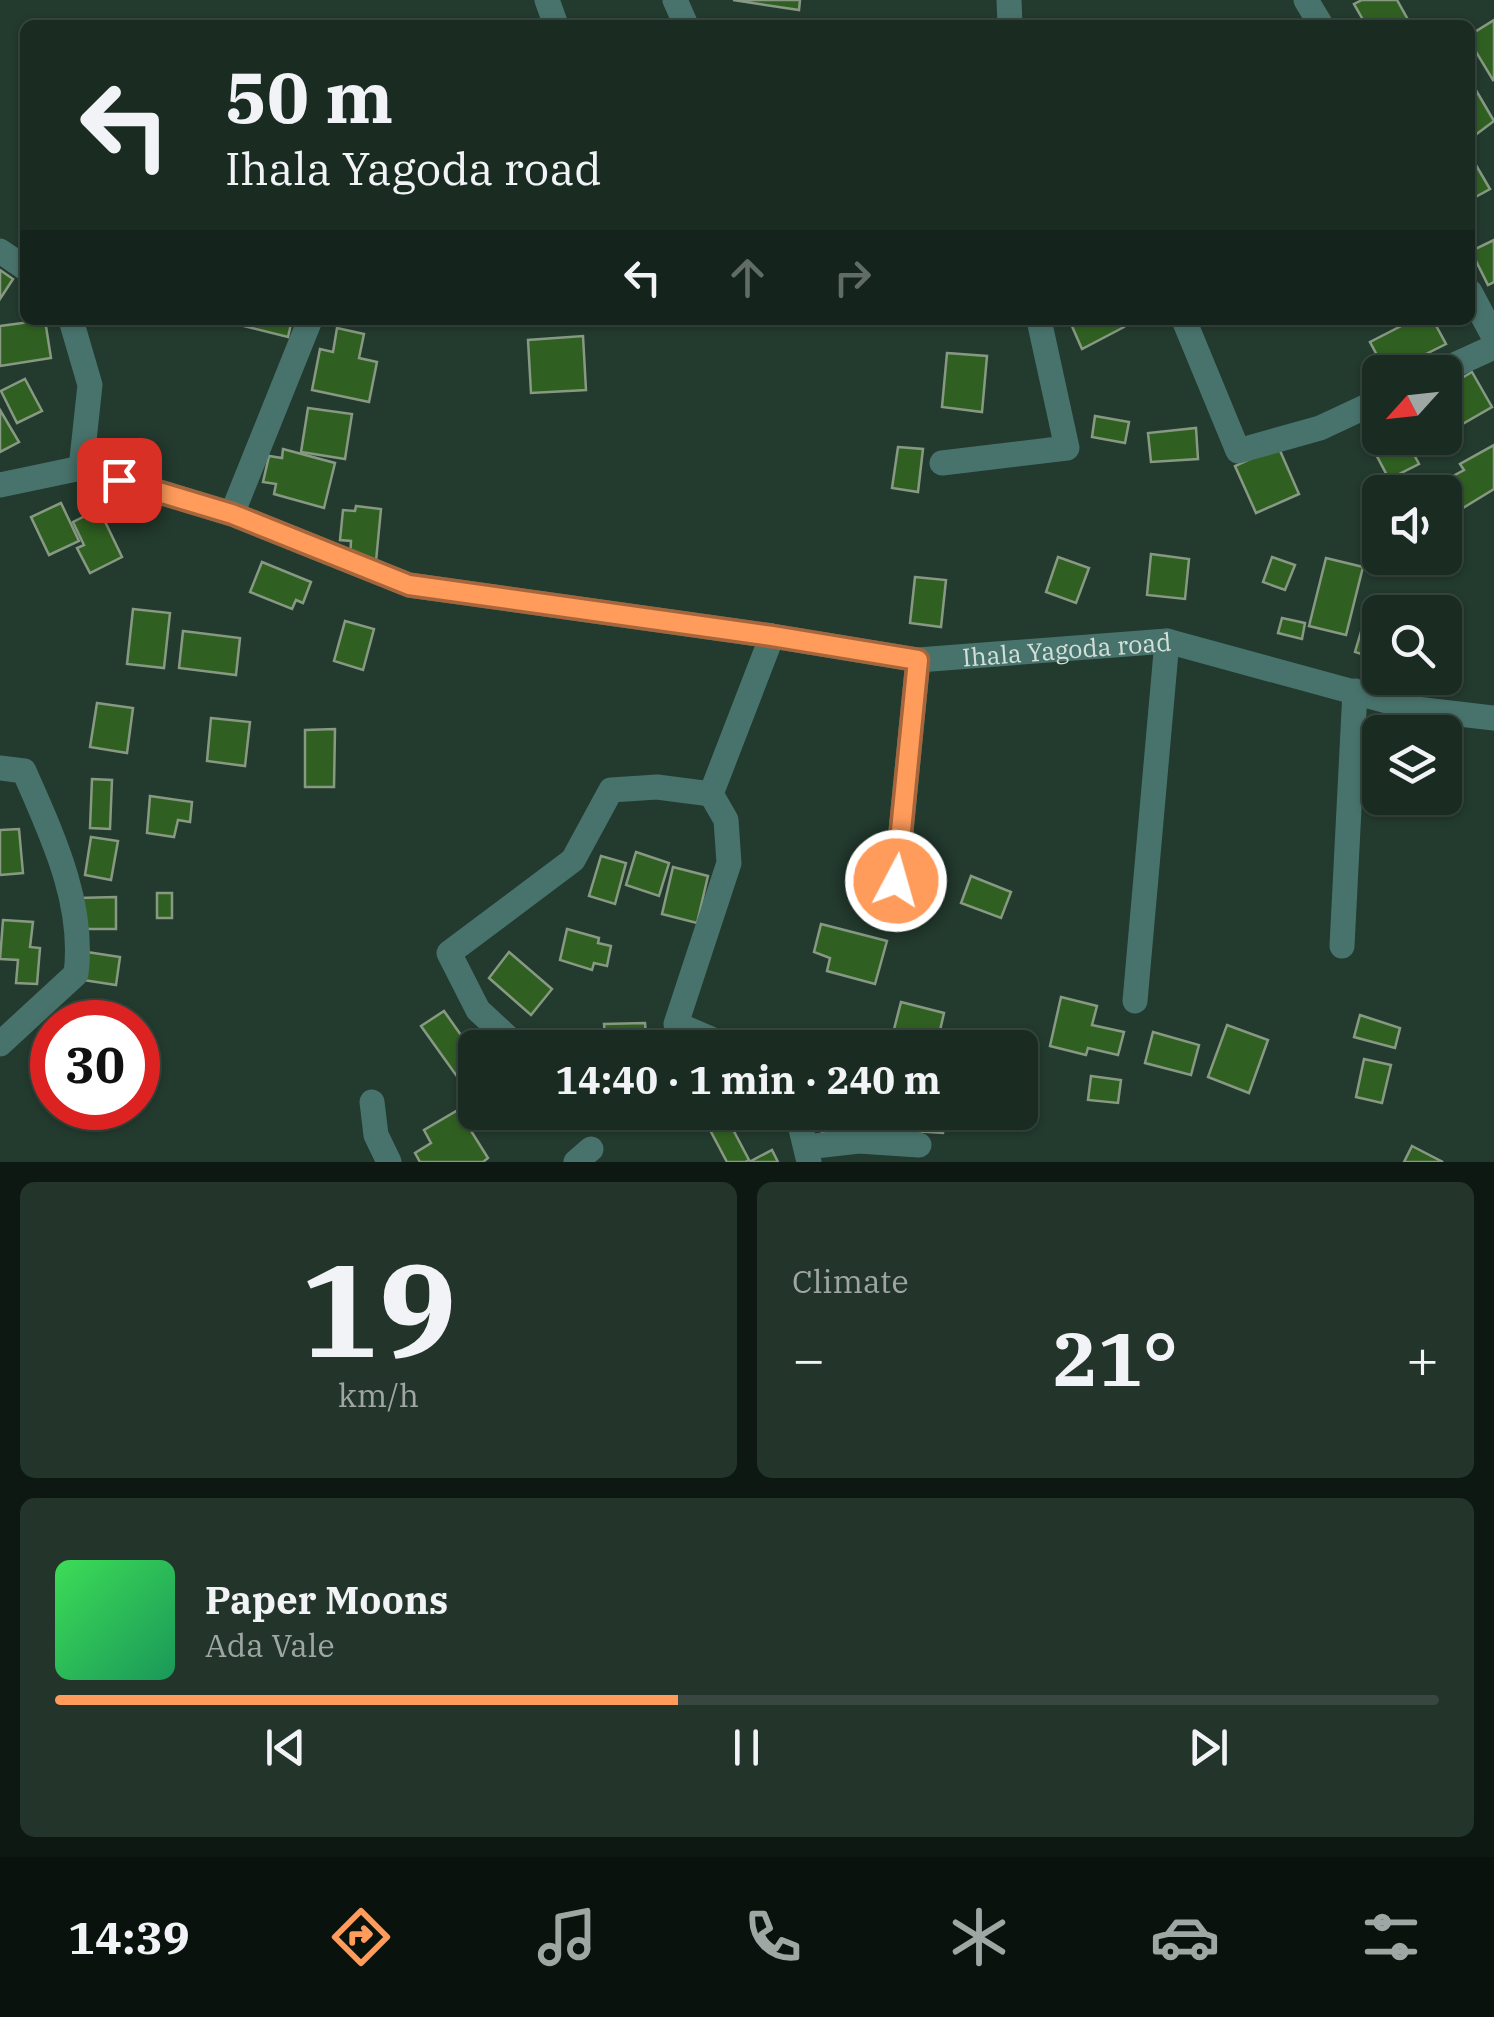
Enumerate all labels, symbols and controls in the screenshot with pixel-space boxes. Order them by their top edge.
text: 50 m [225,51,393,142]
icon: left [60,60,190,190]
text: Ihala Yagoda road [225,139,602,197]
icon: left [615,250,670,305]
icon: ahead [720,250,775,305]
icon: right [825,250,880,305]
north arrow [1362,355,1462,455]
map controls [1362,355,1462,815]
pin [77,438,162,523]
icon: arrive [92,453,147,508]
button: sound [1362,475,1462,575]
button: search [1362,595,1462,695]
street label: Ihala Yagoda road [961,624,1172,673]
button: layers [1362,715,1462,815]
position arrow [844,829,948,933]
speed limit sign: 30 [30,1000,160,1130]
text: 14:40 · 1 min · 240 m [555,1055,941,1104]
text: 19 [300,1224,457,1393]
text: Climate [792,1260,909,1302]
text: 21° [1053,1309,1178,1407]
text: − [792,1323,825,1394]
text: + [1406,1323,1439,1394]
text: km/h [338,1374,419,1416]
text: Paper Moons [205,1575,448,1624]
text: Ada Vale [205,1624,335,1666]
icon: previous [258,1720,313,1775]
icon: pause [719,1720,774,1775]
icon: next [1181,1720,1236,1775]
icon: directions [326,1902,396,1972]
icon: music [532,1902,602,1972]
icon: phone [738,1902,808,1972]
icon: climate [944,1902,1014,1972]
icon: car [1150,1902,1220,1972]
icon: filters [1356,1902,1426,1972]
text: 14:39 [68,1908,190,1966]

